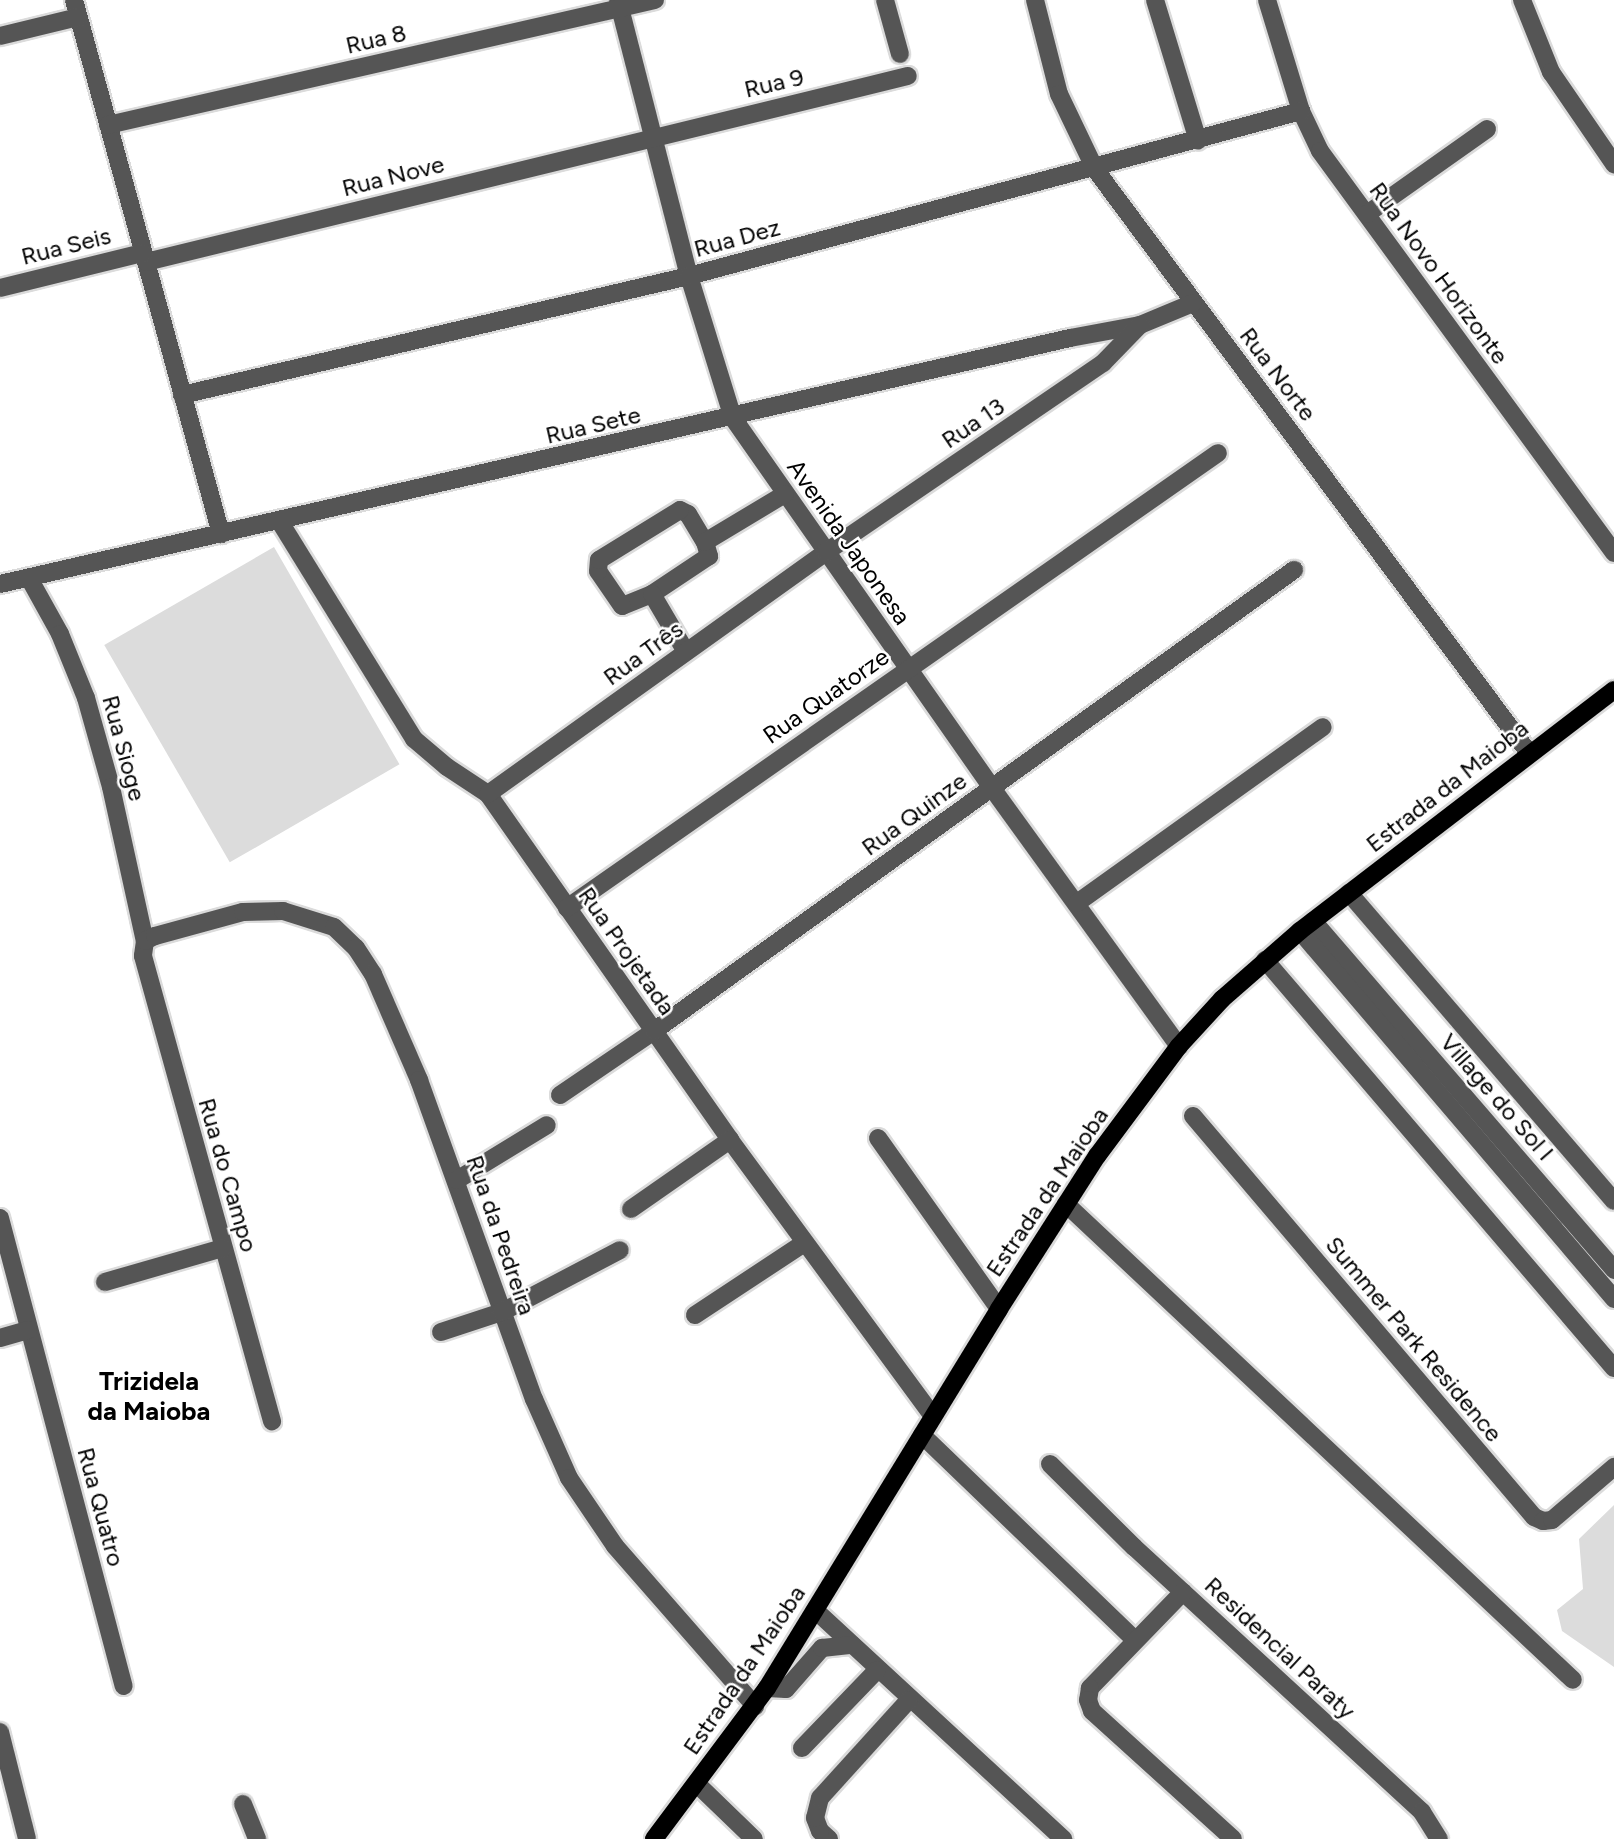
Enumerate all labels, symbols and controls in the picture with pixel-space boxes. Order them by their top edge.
street label: Rua 8 [343,18,409,60]
street label: Rua 9 [741,62,807,104]
street label: Rua Nove [339,149,447,203]
street label: Rua Novo Horizonte [1363,176,1515,370]
street label: Rua Dez [691,213,783,263]
street label: Rua Seis [18,221,114,271]
street label: Rua Norte [1234,322,1322,426]
street label: Rua 13 [936,392,1010,454]
street label: Rua Sete [543,400,643,450]
street label: Avenida Japonesa [781,454,917,630]
street label: Rua Três [598,615,688,691]
street label: Rua Quatorze [758,642,894,750]
street label: Rua Sioge [96,692,152,804]
street label: Estrada da Maioba [1360,714,1534,858]
street label: Rua Quinze [856,766,972,862]
street label: Rua Projetada [572,881,682,1021]
street label: Village do Sol I [1434,1028,1560,1166]
street label: Rua do Campo [192,1095,264,1255]
street label: Estrada da Maioba [980,1102,1114,1282]
street label: Rua da Pedreira [460,1151,542,1319]
street label: Summer Park Residence [1320,1230,1508,1448]
district label: Trizidela da Maioba [88,1366,210,1428]
street label: Rua Quatro [71,1444,131,1570]
street label: Residencial Paraty [1199,1571,1361,1725]
street label: Estrada da Maioba [677,1580,811,1760]

